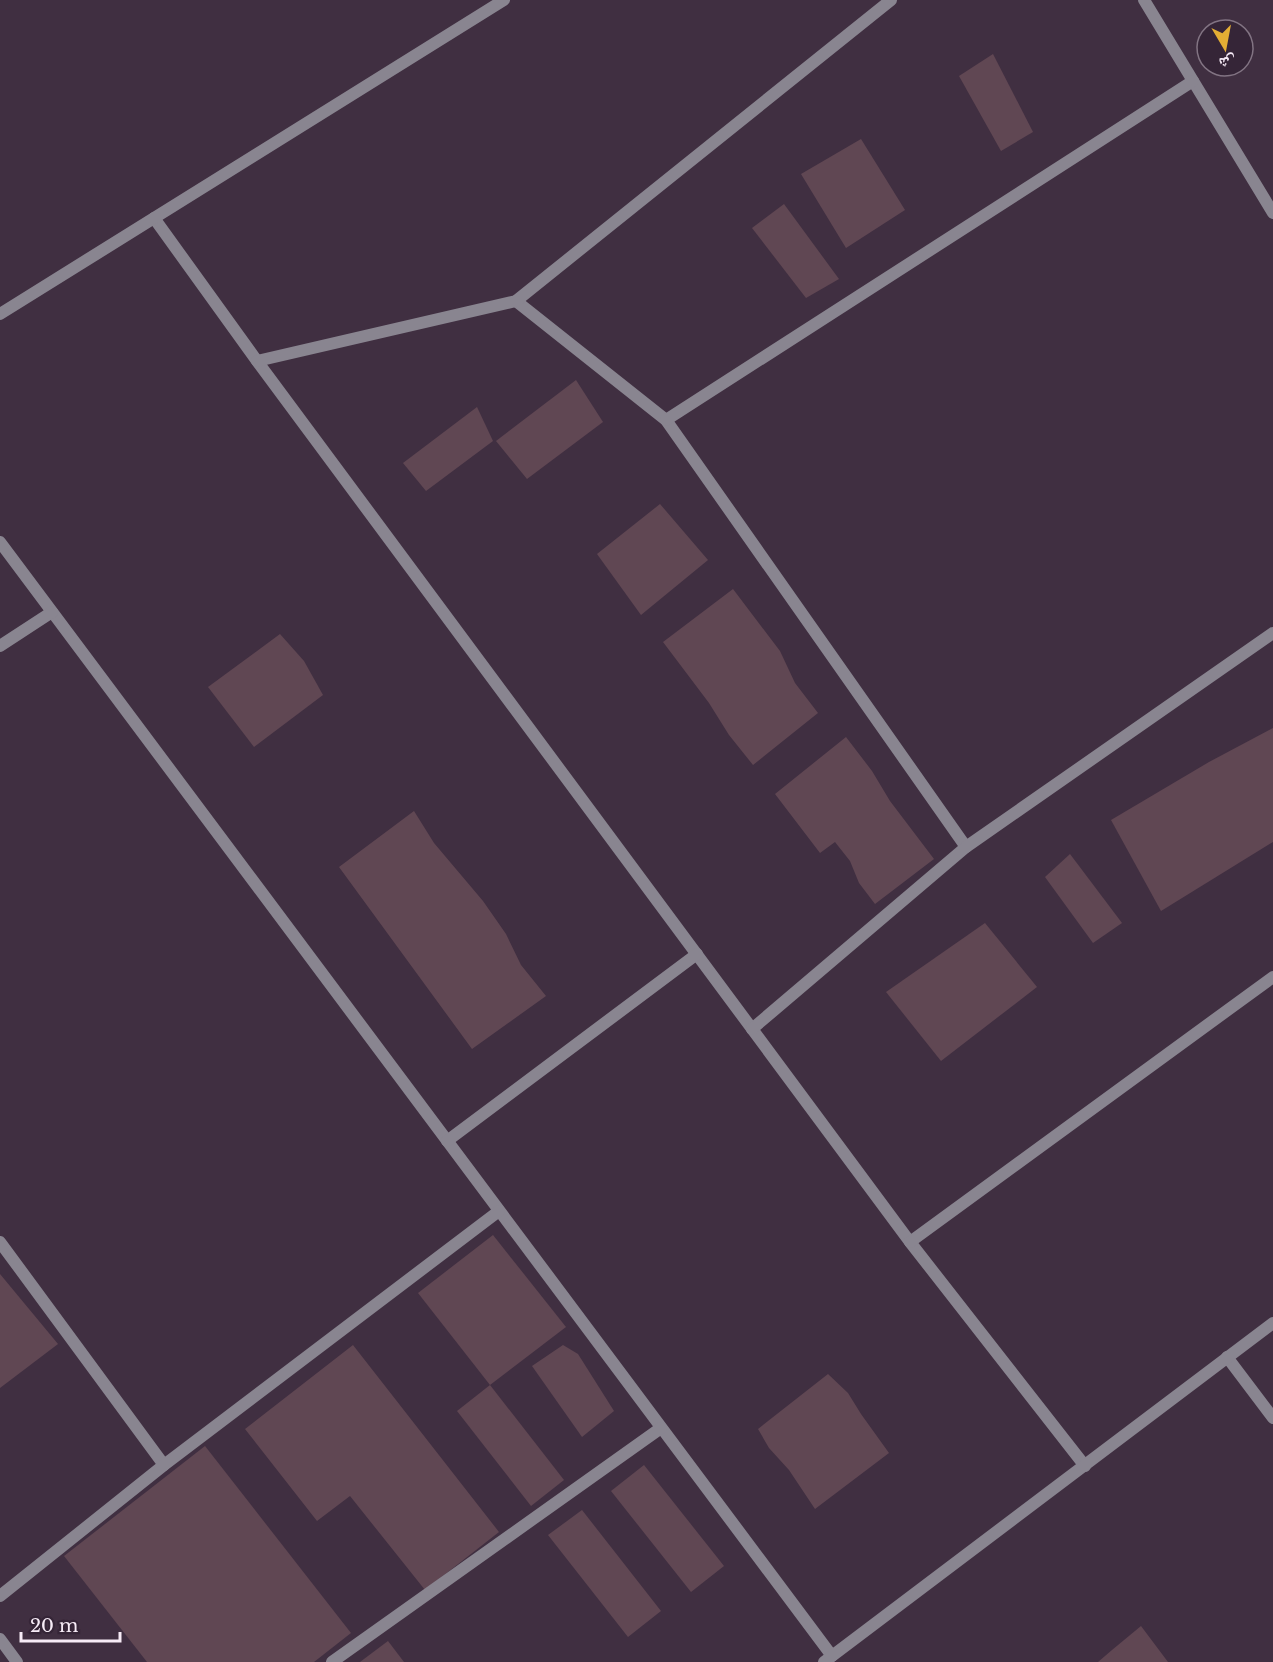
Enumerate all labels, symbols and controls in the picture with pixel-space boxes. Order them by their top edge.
north arrow [1195,18,1255,78]
text: ش [1217,51,1238,74]
scale bar [21,1605,120,1643]
text: 20 m [30,1615,78,1637]

